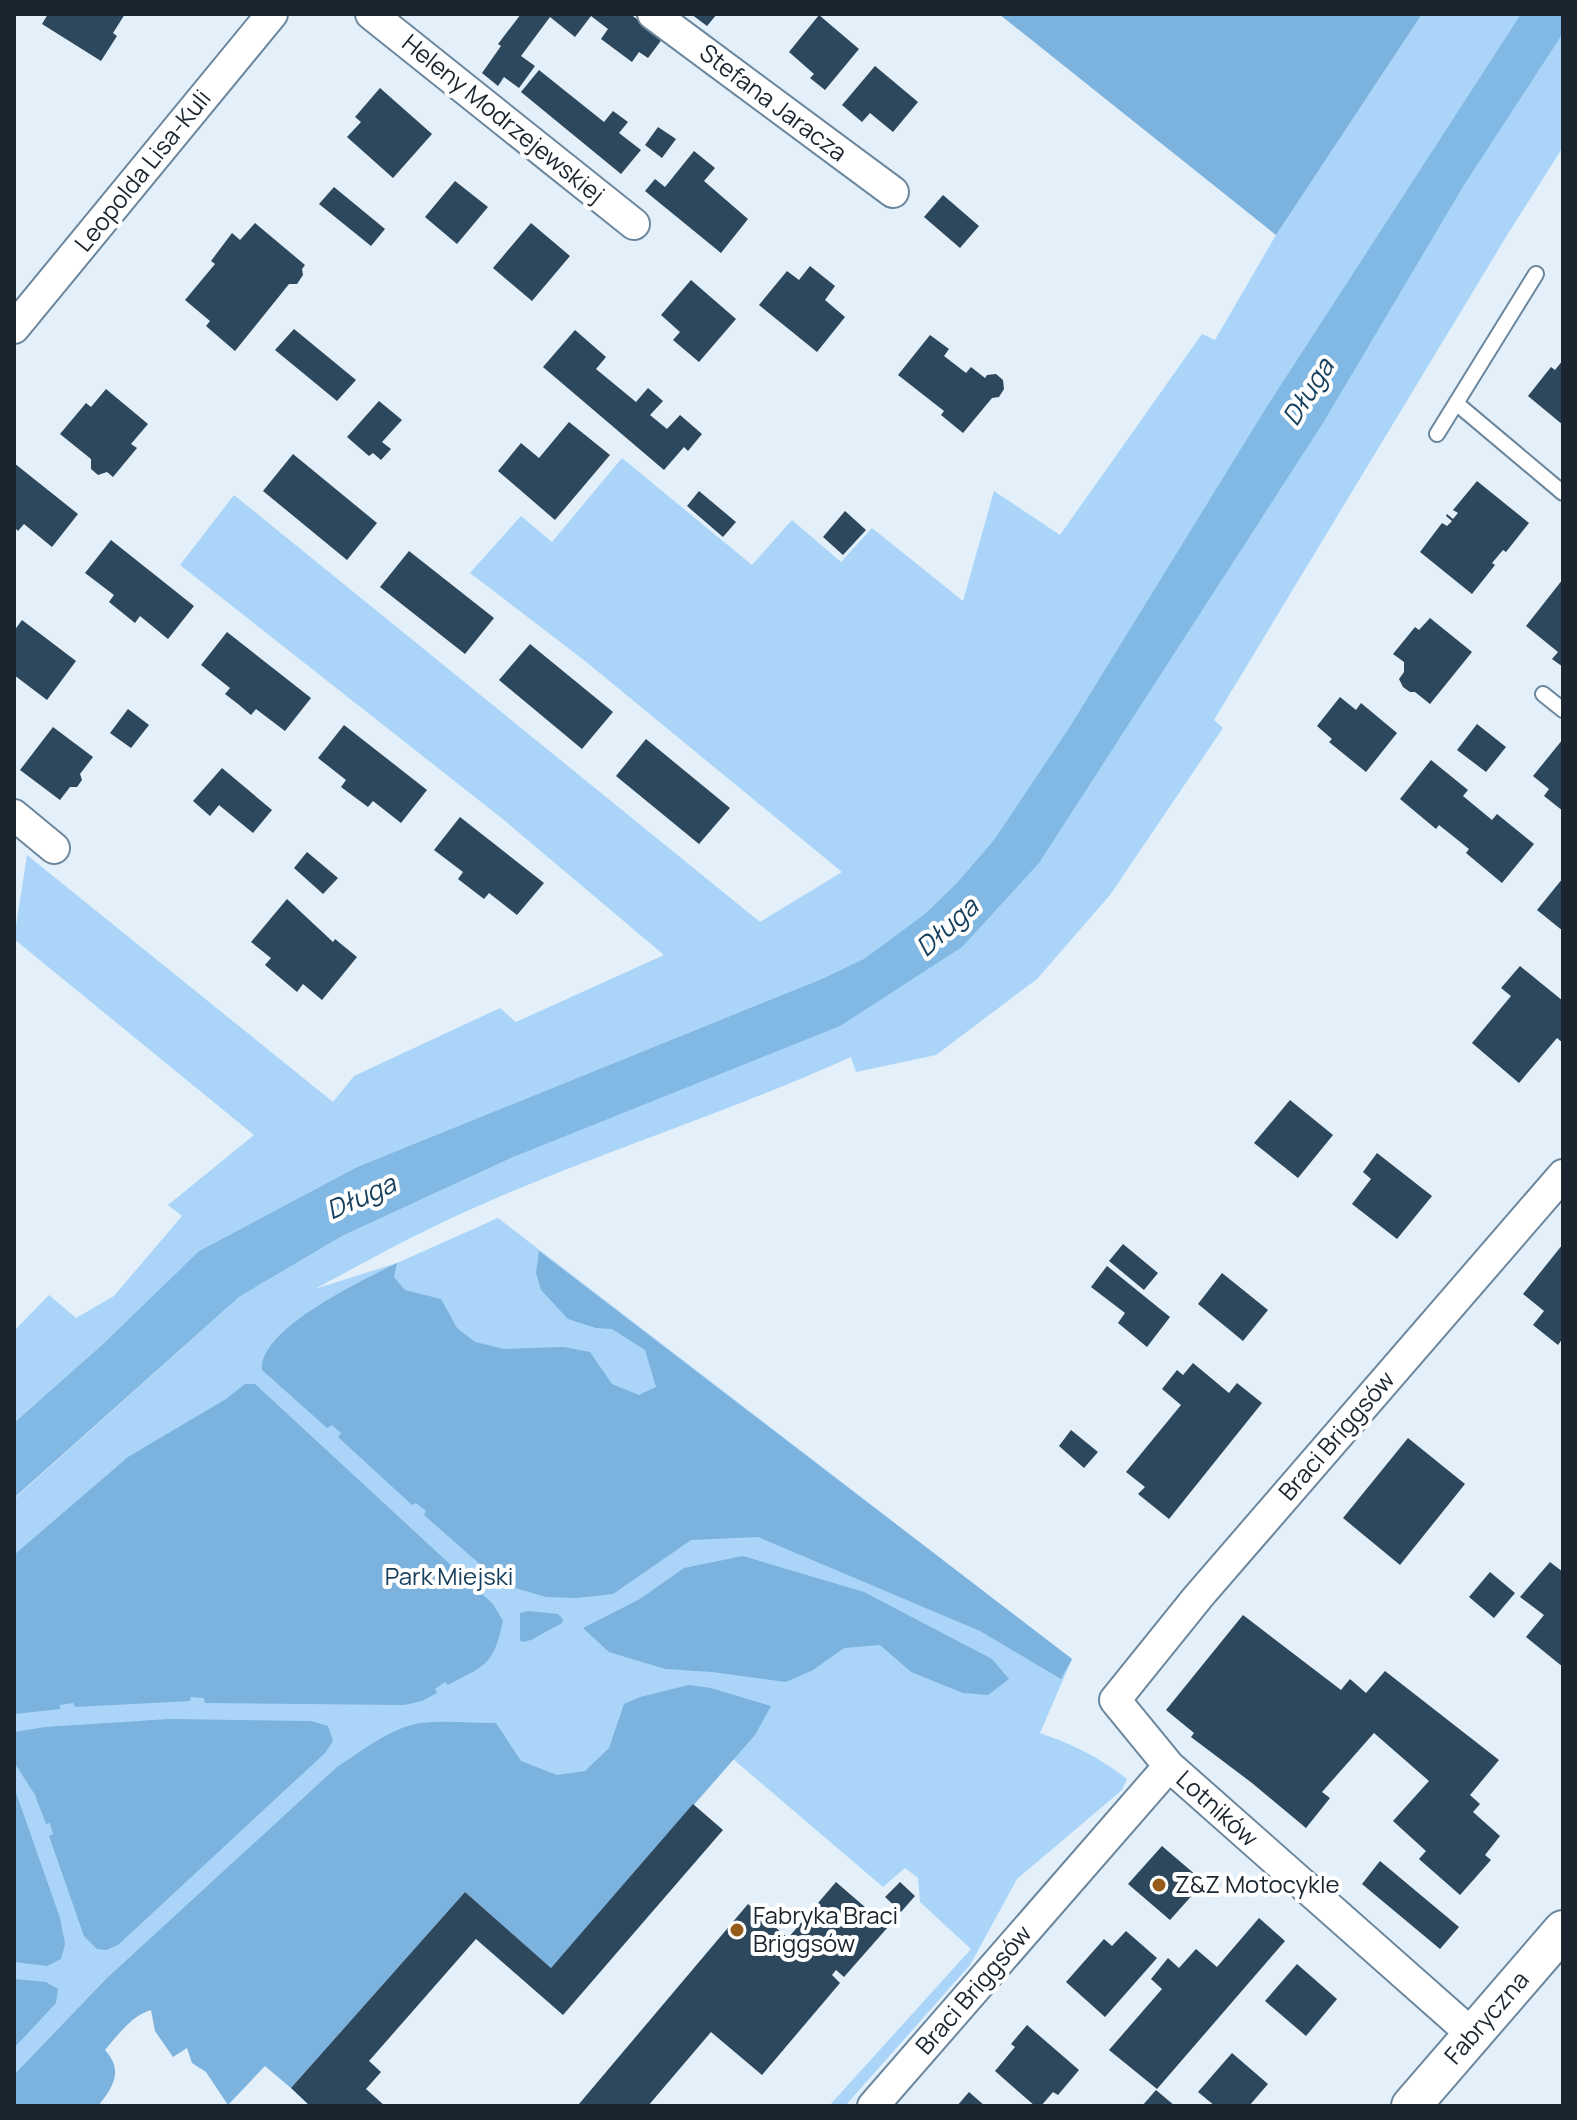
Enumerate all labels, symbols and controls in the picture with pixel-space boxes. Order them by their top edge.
street label: Heleny Modrzejewskiej [396,26,612,210]
street label: Stefana Jaracza [694,36,854,168]
street label: Leopolda Lisa-Kuli [66,82,217,258]
water label: Długa [1273,350,1342,432]
water label: Długa [907,888,986,964]
water label: Długa [320,1164,402,1227]
street label: Braci Briggsów [1270,1363,1401,1507]
park label: Park Miejski [385,1559,513,1592]
street label: Lotników [1170,1762,1266,1854]
place label: Z&Z Motocykle [1175,1867,1340,1900]
marker: Z&Z Motocykle [1150,1876,1168,1894]
place label: Fabryka Braci Briggsów [753,1898,898,1959]
street label: Braci Briggsów [907,1917,1038,2061]
marker: Fabryka Braci Briggsów [728,1921,746,1939]
street label: Fabryczna [1436,1963,1536,2071]

